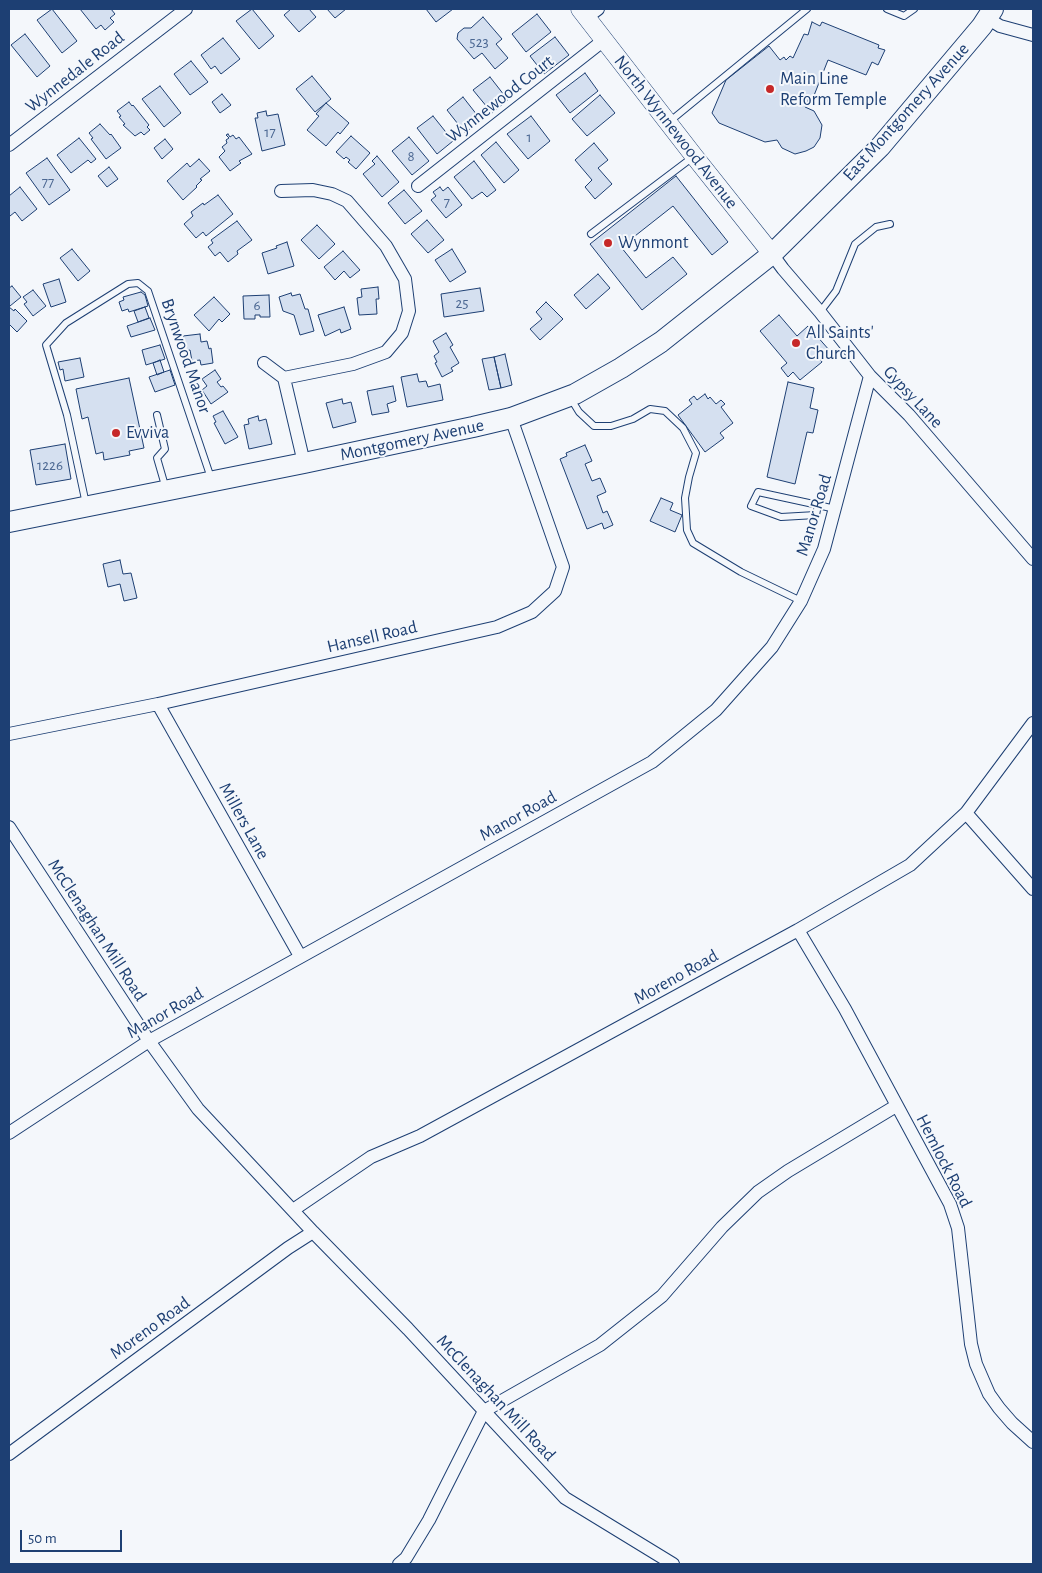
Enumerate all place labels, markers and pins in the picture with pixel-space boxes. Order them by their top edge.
place label: Main Line Reform Temple [780,68,887,110]
marker: Main Line Reform Temple [764,83,776,95]
place label: Wynmont [618,232,689,254]
marker: Wynmont [602,237,614,249]
place label: All Saints' Church [806,322,874,364]
marker: All Saints' Church [790,337,802,349]
place label: Evviva [126,422,169,444]
marker: Evviva [110,427,122,439]

